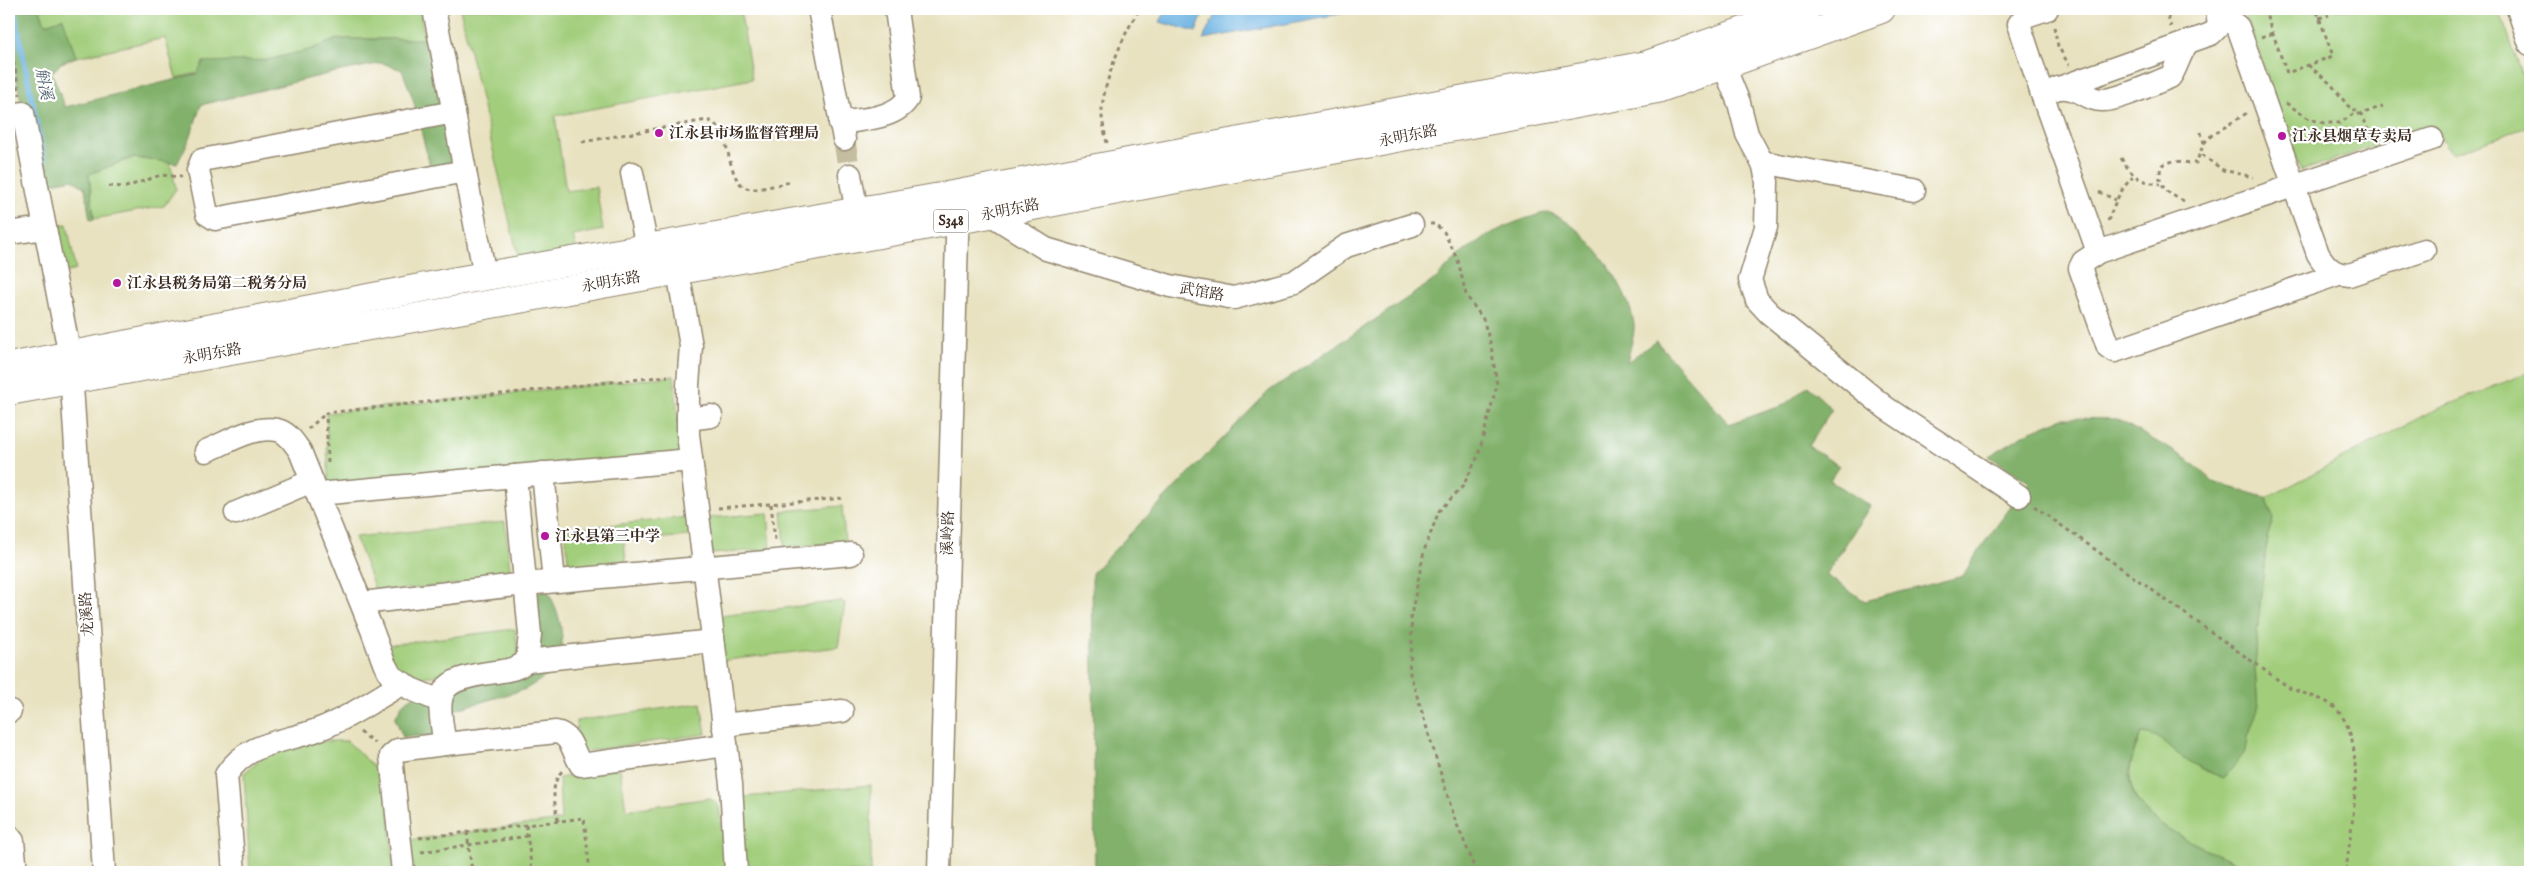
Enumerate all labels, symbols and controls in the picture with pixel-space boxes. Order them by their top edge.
water label: 斛溪 [30,66,56,104]
street label: 永明东路 [1377,121,1439,151]
place label: 江永县市场监督管理局 [669,124,819,143]
marker: 江永县市场监督管理局 [653,127,665,139]
place label: 江永县烟草专卖局 [2292,127,2412,146]
marker: 江永县烟草专卖局 [2276,130,2288,142]
street label: 永明东路 [979,195,1041,225]
road number: S348 [934,210,968,232]
street label: 永明东路 [580,267,642,297]
place label: 江永县税务局第二税务分局 [127,274,307,293]
marker: 江永县税务局第二税务分局 [111,277,123,289]
street label: 武馆路 [1178,279,1226,305]
street label: 永明东路 [181,339,243,369]
street label: 溪岭路 [938,510,958,556]
place label: 江永县第三中学 [555,527,660,546]
marker: 江永县第三中学 [539,530,551,542]
street label: 龙溪路 [76,591,98,637]

